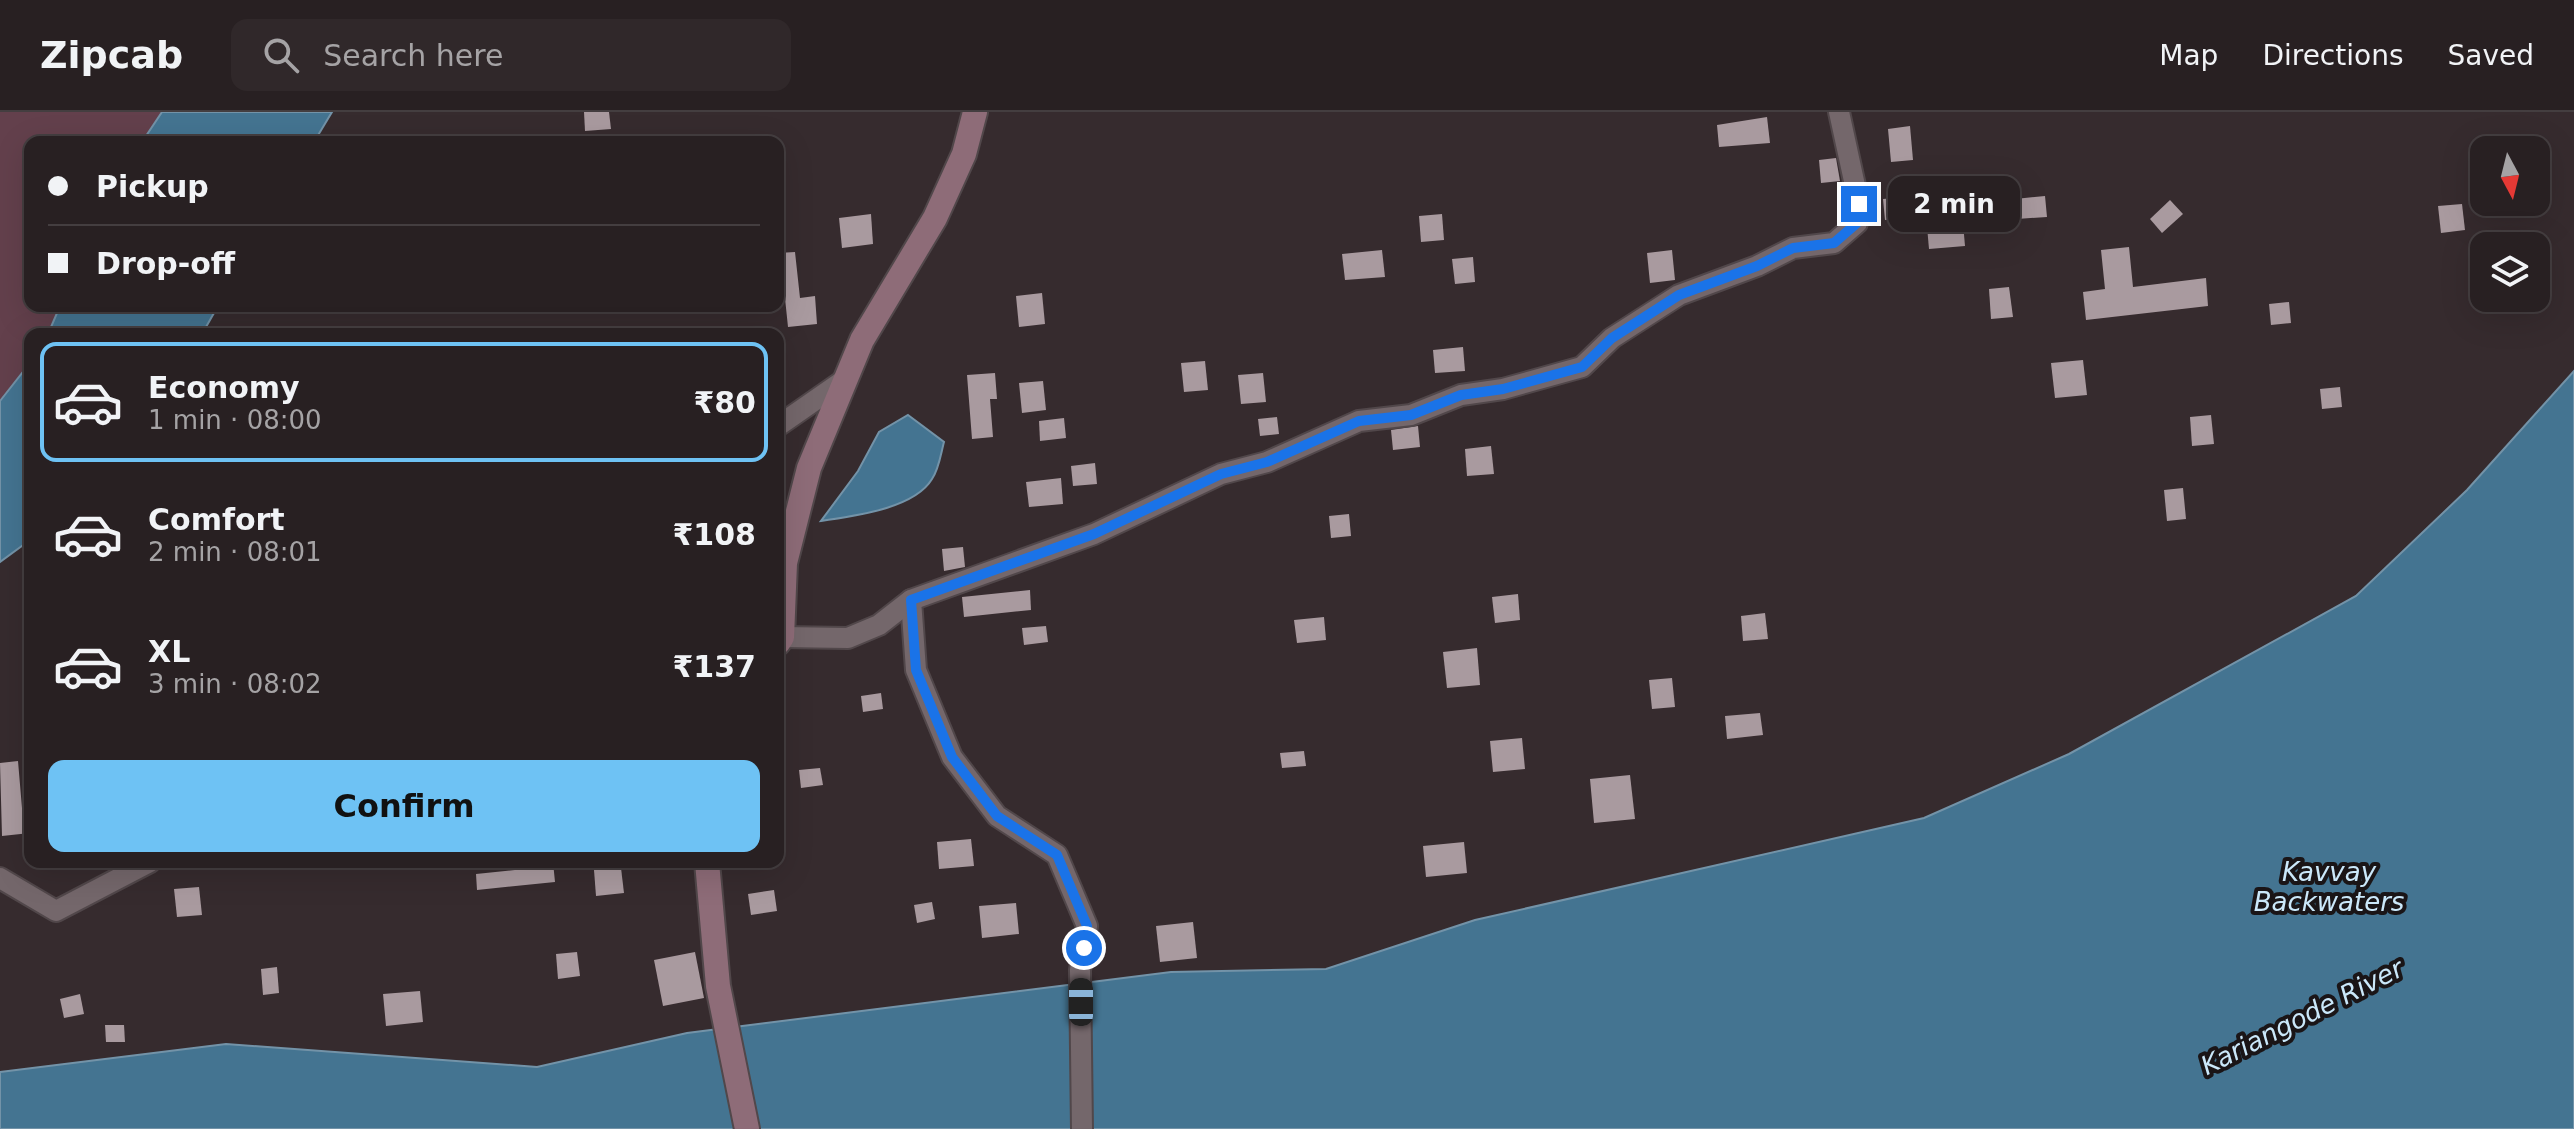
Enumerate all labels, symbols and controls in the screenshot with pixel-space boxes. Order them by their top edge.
search box [231,19,791,91]
text: Zipcab [40,33,183,77]
icon: search [259,33,303,77]
text: Search here [323,38,503,73]
text: Map [2159,39,2218,72]
text: Directions [2262,39,2403,72]
text: Saved [2447,39,2534,72]
north arrow [2470,136,2550,216]
map controls [2470,136,2550,312]
text: Pickup [96,169,209,204]
callout: 2 min [1887,176,2019,232]
route end [1841,186,1877,222]
text: 2 min [1913,189,1995,219]
button: layers [2470,232,2550,312]
text: Drop-off [96,246,235,281]
icon: car [52,366,124,438]
text: Economy [148,370,300,405]
text: ₹80 [693,385,756,420]
text: 1 min · 08:00 [148,405,322,435]
icon: car [52,498,124,570]
text: Comfort [148,502,285,537]
text: ₹108 [673,517,756,552]
text: 2 min · 08:01 [148,537,322,567]
icon: car [52,630,124,702]
text: XL [148,634,190,669]
text: ₹137 [673,649,756,684]
text: 3 min · 08:02 [148,669,322,699]
button: Confirm [48,760,760,852]
water label: Kavvay Backwaters [2254,857,2404,917]
route start [1066,930,1102,966]
water label: Kariangode River [2196,952,2410,1081]
car [1069,978,1093,1026]

